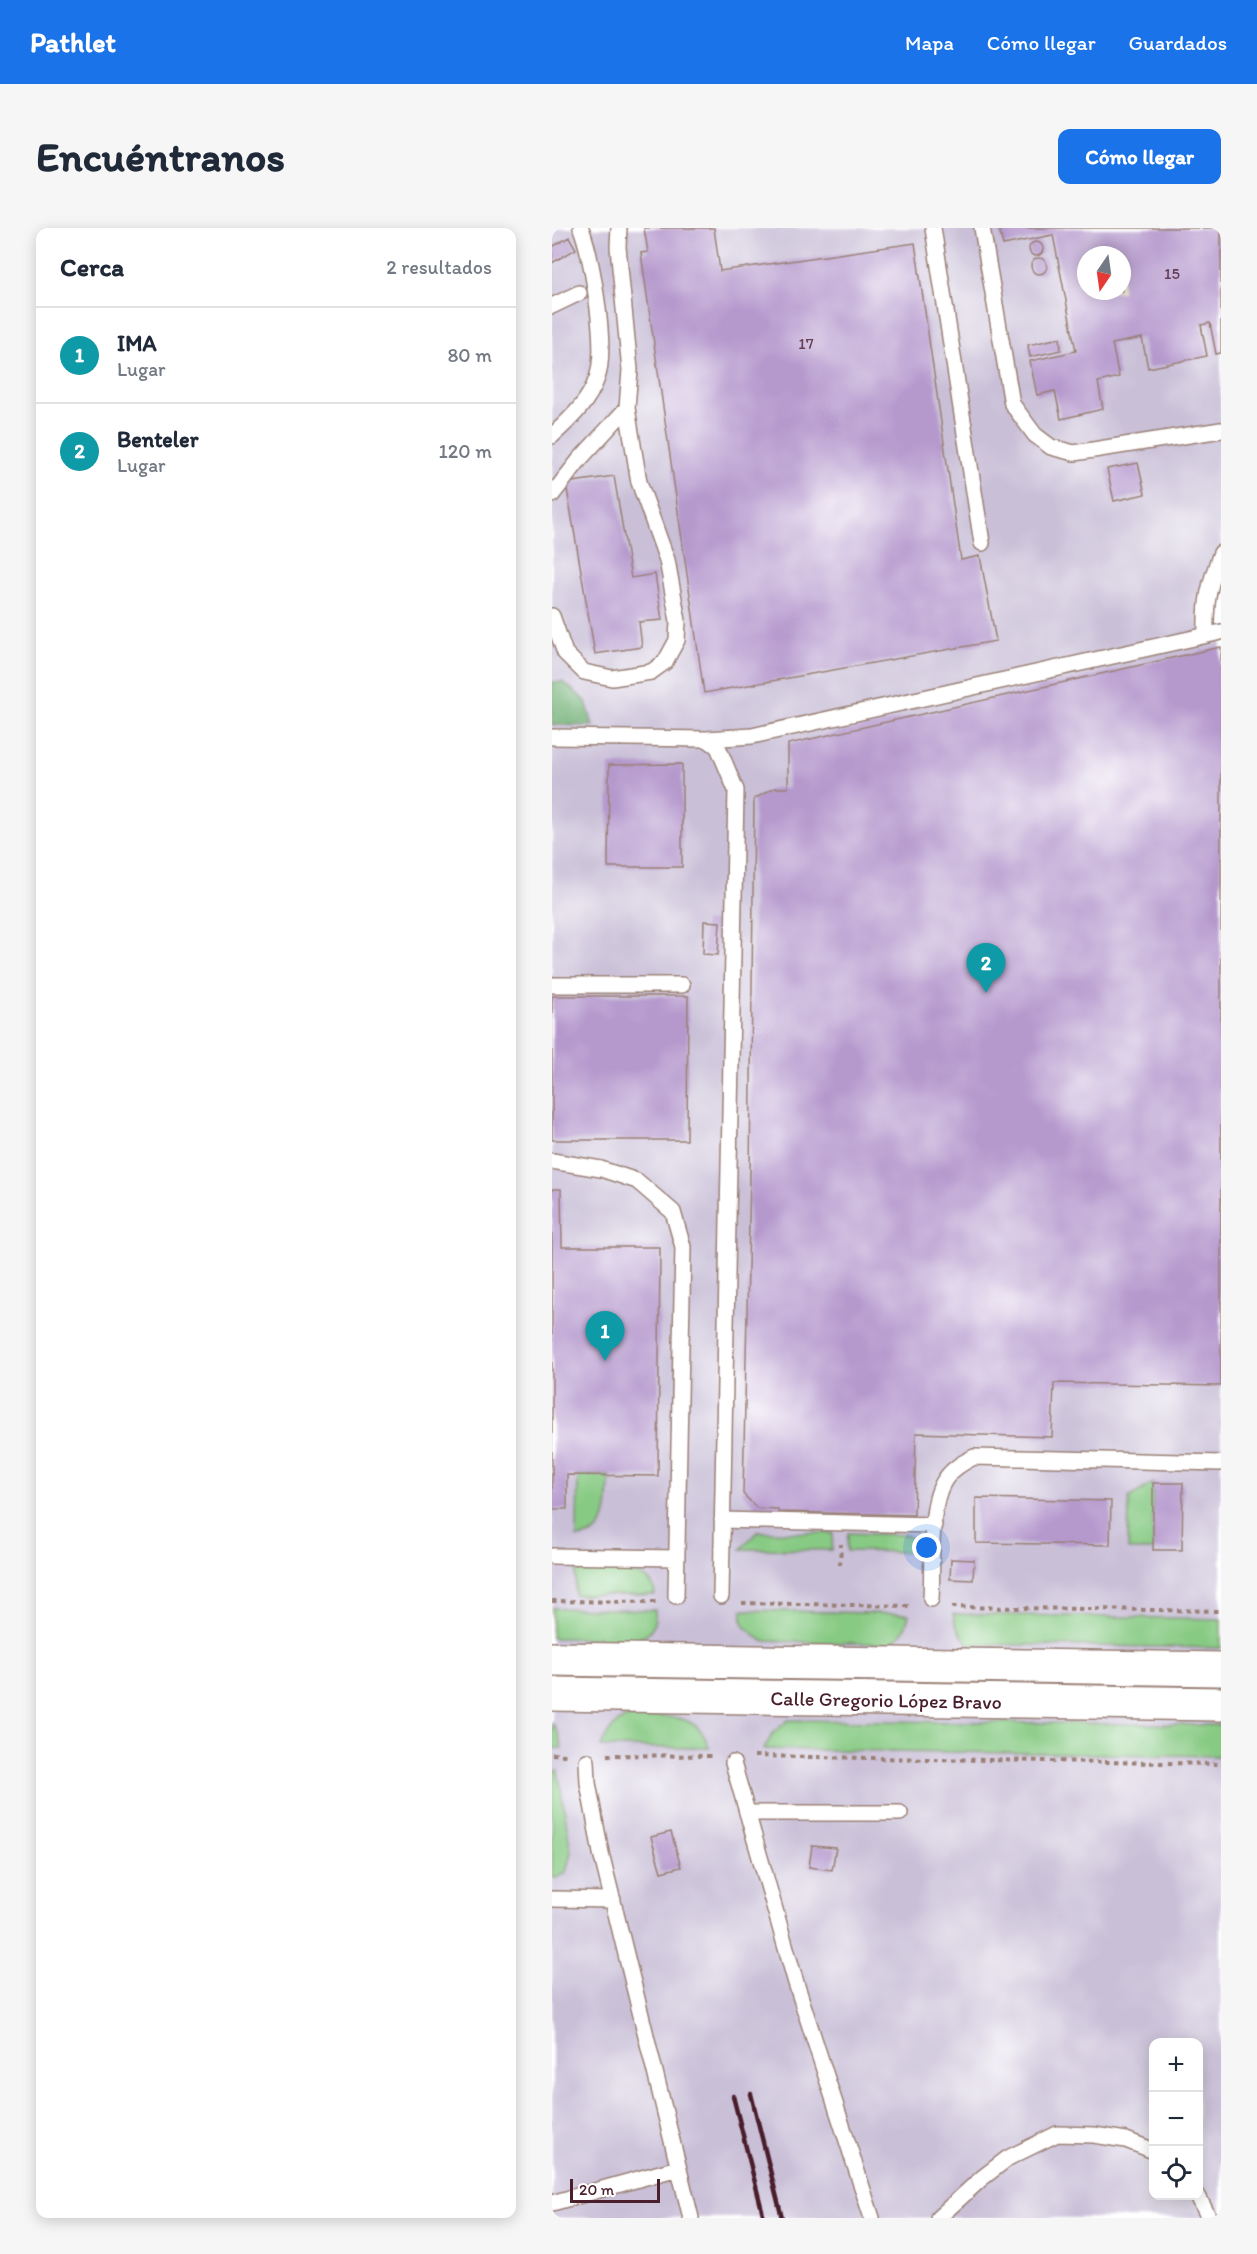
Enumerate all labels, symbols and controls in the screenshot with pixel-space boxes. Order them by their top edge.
text: Pathlet [30,25,116,59]
text: Mapa [905,30,954,55]
text: Cómo llegar [987,30,1096,55]
text: Guardados [1129,30,1227,55]
button: Cómo llegar [1058,129,1221,184]
text: Encuéntranos [36,131,285,182]
north arrow [1077,246,1131,300]
text: Cerca [60,251,124,283]
text: 2 resultados [386,255,492,279]
house number: 15 [1164,264,1180,283]
text: IMA [117,330,157,357]
house number: 17 [798,334,814,353]
text: 1 [75,343,84,367]
text: 80 m [447,343,492,367]
text: Lugar [117,357,166,381]
text: Benteler [117,426,198,453]
text: 2 [74,439,85,463]
text: 120 m [439,439,492,463]
text: Lugar [117,453,166,477]
pin: 2 [966,944,1006,993]
pin: 1 [586,1312,624,1361]
your location [912,1533,941,1562]
street label: Calle Gregorio López Bravo [770,1686,1002,1714]
map controls [1149,2038,1203,2200]
button: + [1149,2038,1203,2092]
button: − [1149,2092,1203,2146]
button: locate [1149,2146,1203,2200]
scale bar [570,2176,660,2204]
text: 20 m [579,2180,614,2199]

